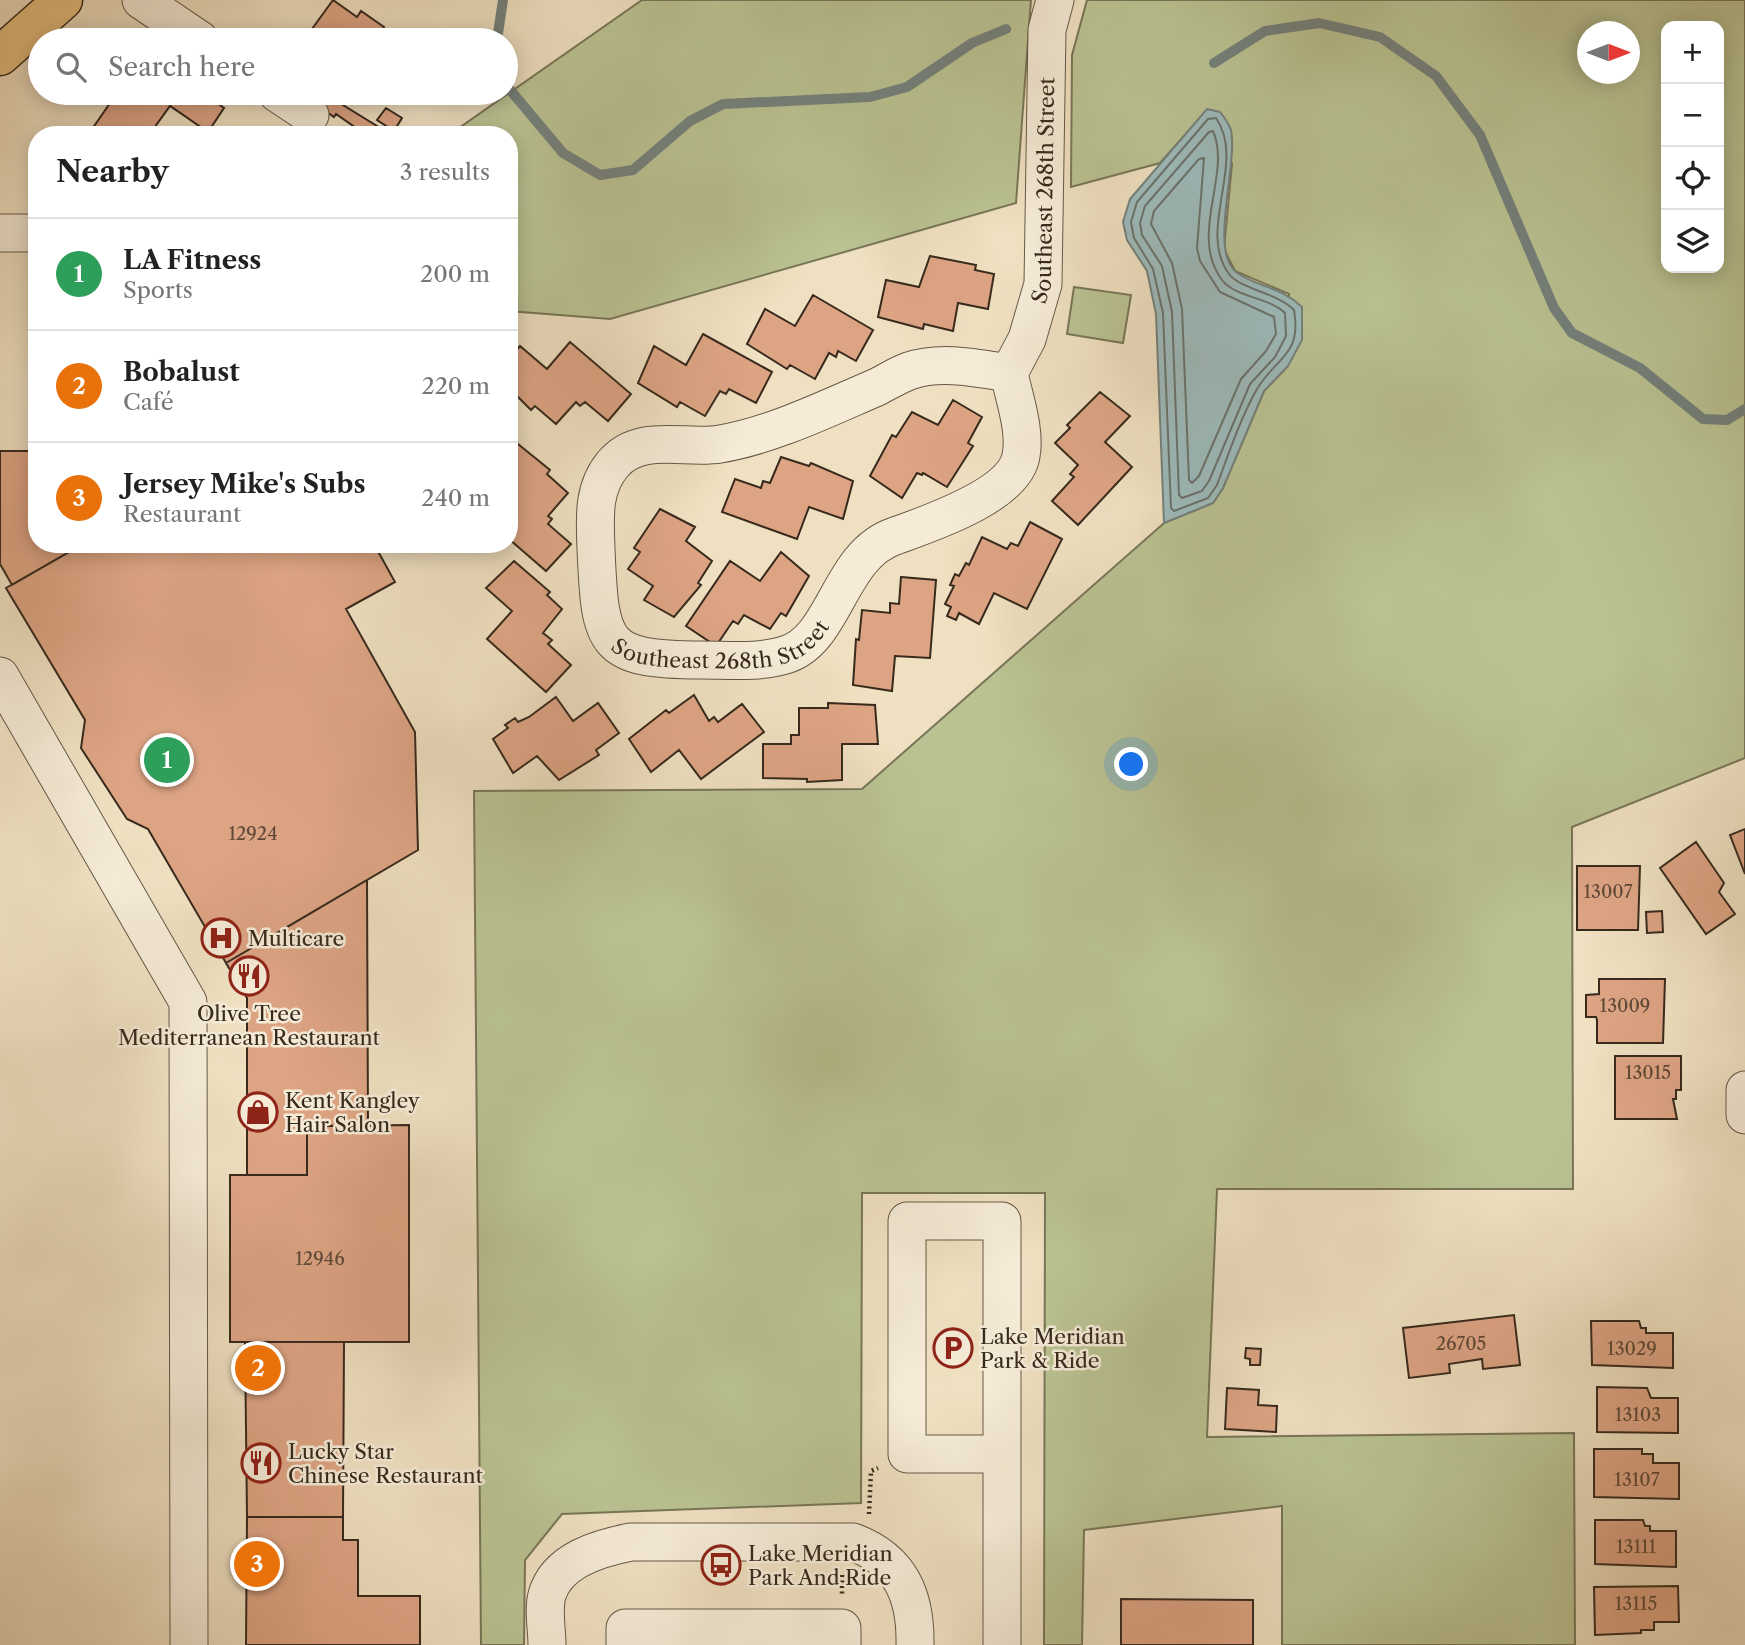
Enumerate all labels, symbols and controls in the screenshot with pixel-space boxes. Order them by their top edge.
north arrow [1577,21,1640,84]
map controls [1661,21,1724,273]
button: + [1661,21,1724,84]
search box [28,28,518,105]
icon: search [52,48,90,86]
text: Search here [108,51,255,83]
street label: Southeast 268th Street [1026,76,1059,306]
button: − [1661,84,1724,147]
button: locate [1661,147,1724,210]
text: Nearby [56,153,169,190]
text: 3 results [400,158,490,186]
button: layers [1661,210,1724,273]
text: LA Fitness [123,244,261,276]
text: 1 [74,260,84,288]
text: 200 m [420,260,490,288]
text: Sports [123,276,193,304]
text: Bobalust [123,356,240,388]
text: 2 [72,372,86,400]
text: 220 m [421,372,490,400]
text: Café [123,388,174,416]
text: Jersey Mike's Subs [123,468,365,500]
text: 3 [73,484,86,512]
text: 240 m [421,484,490,512]
text: Restaurant [123,500,241,528]
street label: Southeast 268th Street [607,615,834,673]
pin: 1 [144,734,190,786]
your location [1114,747,1148,781]
house number: 12924 [228,823,278,845]
house number: 13007 [1583,881,1633,903]
hospital icon: Multicare [200,917,242,959]
place label: Multicare [248,926,344,951]
restaurant icon: Olive Tree Mediterranean Restaurant [228,955,270,997]
house number: 13009 [1600,995,1650,1017]
place label: Olive Tree Mediterranean Restaurant [118,1001,381,1050]
house number: 13015 [1625,1062,1671,1084]
place label: Kent Kangley Hair Salon [285,1088,420,1137]
shop icon: Kent Kangley Hair Salon [237,1091,279,1133]
house number: 12946 [295,1248,345,1270]
place label: Lake Meridian Park & Ride [980,1324,1125,1373]
parking icon: Lake Meridian Park & Ride [932,1327,974,1369]
house number: 26705 [1436,1333,1486,1355]
house number: 13029 [1607,1338,1657,1360]
pin: 2 [235,1342,281,1394]
house number: 13103 [1615,1404,1661,1426]
place label: Lucky Star Chinese Restaurant [288,1439,484,1488]
restaurant icon: Lucky Star Chinese Restaurant [240,1442,282,1484]
house number: 13107 [1614,1469,1660,1491]
house number: 13111 [1616,1536,1657,1558]
pin: 3 [234,1538,280,1590]
place label: Lake Meridian Park And Ride [748,1541,893,1590]
bus stop icon: Lake Meridian Park And Ride [700,1544,742,1586]
house number: 13115 [1615,1593,1657,1615]

